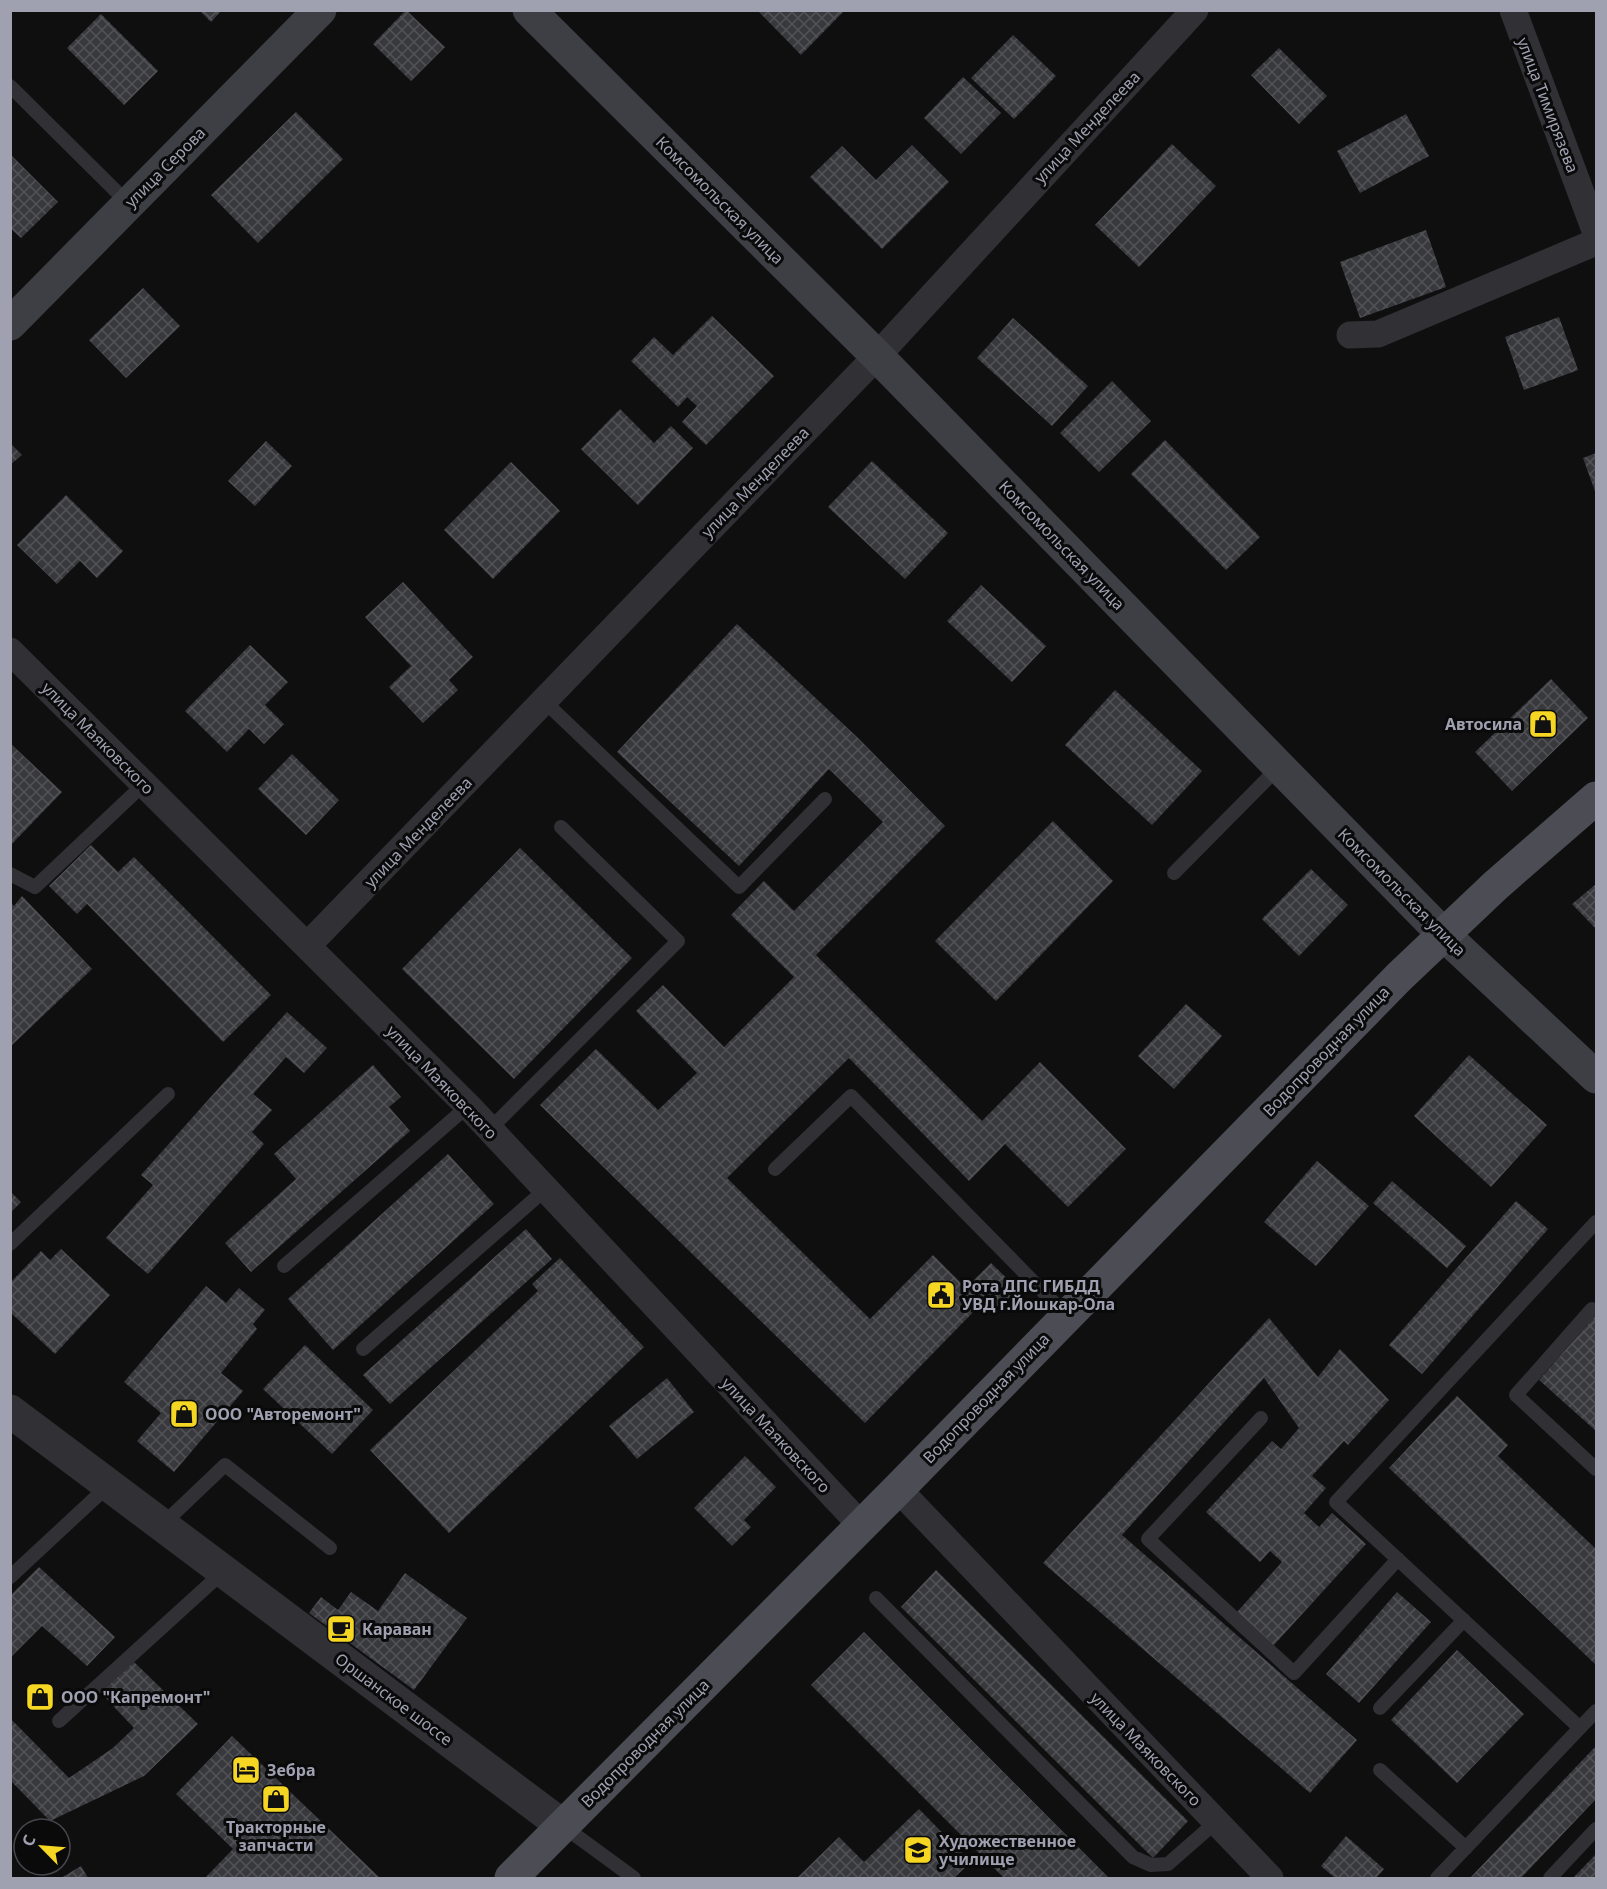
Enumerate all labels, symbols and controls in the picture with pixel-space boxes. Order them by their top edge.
street label: улица Тимирязева [1512,34,1584,176]
street label: улица Менделеева [1029,66,1145,188]
street label: улица Серова [120,122,210,212]
street label: Комсомольская улица [651,131,789,269]
street label: улица Менделеева [696,422,814,542]
street label: Комсомольская улица [994,475,1130,615]
street label: улица Маяковского [37,677,159,799]
shop icon: Автосила [1527,708,1559,740]
place label: Автосила [1445,713,1522,735]
street label: улица Менделеева [359,772,477,892]
street label: Комсомольская улица [1333,823,1471,961]
street label: Водопроводная улица [1258,981,1394,1121]
street label: улица Маяковского [382,1020,502,1144]
place label: Рота ДПС ГИБДД УВД г.Йошкар-Ола [962,1275,1115,1315]
public building icon: Рота ДПС ГИБДД УВД г.Йошкар-Ола [925,1279,957,1311]
street label: Водопроводная улица [918,1328,1054,1468]
street label: улица Маяковского [717,1372,835,1498]
shop icon: ООО "Авторемонт" [168,1398,200,1430]
place label: ООО "Авторемонт" [205,1403,361,1425]
cafe icon: Караван [325,1613,357,1645]
place label: Караван [362,1618,432,1640]
street label: Оршанское шоссе [331,1648,457,1750]
street label: Водопроводная улица [576,1674,714,1812]
shop icon: ООО "Капремонт" [24,1681,56,1713]
place label: ООО "Капремонт" [61,1686,211,1708]
street label: улица Маяковского [1086,1687,1206,1811]
hotel icon: Зебра [230,1754,262,1786]
place label: Зебра [267,1759,316,1781]
shop icon: Тракторные запчасти [260,1783,292,1815]
place label: Тракторные запчасти [226,1816,326,1856]
north arrow [12,1817,72,1877]
place label: Художественное училище [938,1830,1076,1870]
text: С [16,1831,41,1850]
school or university icon: Художественное училище [902,1834,934,1866]

